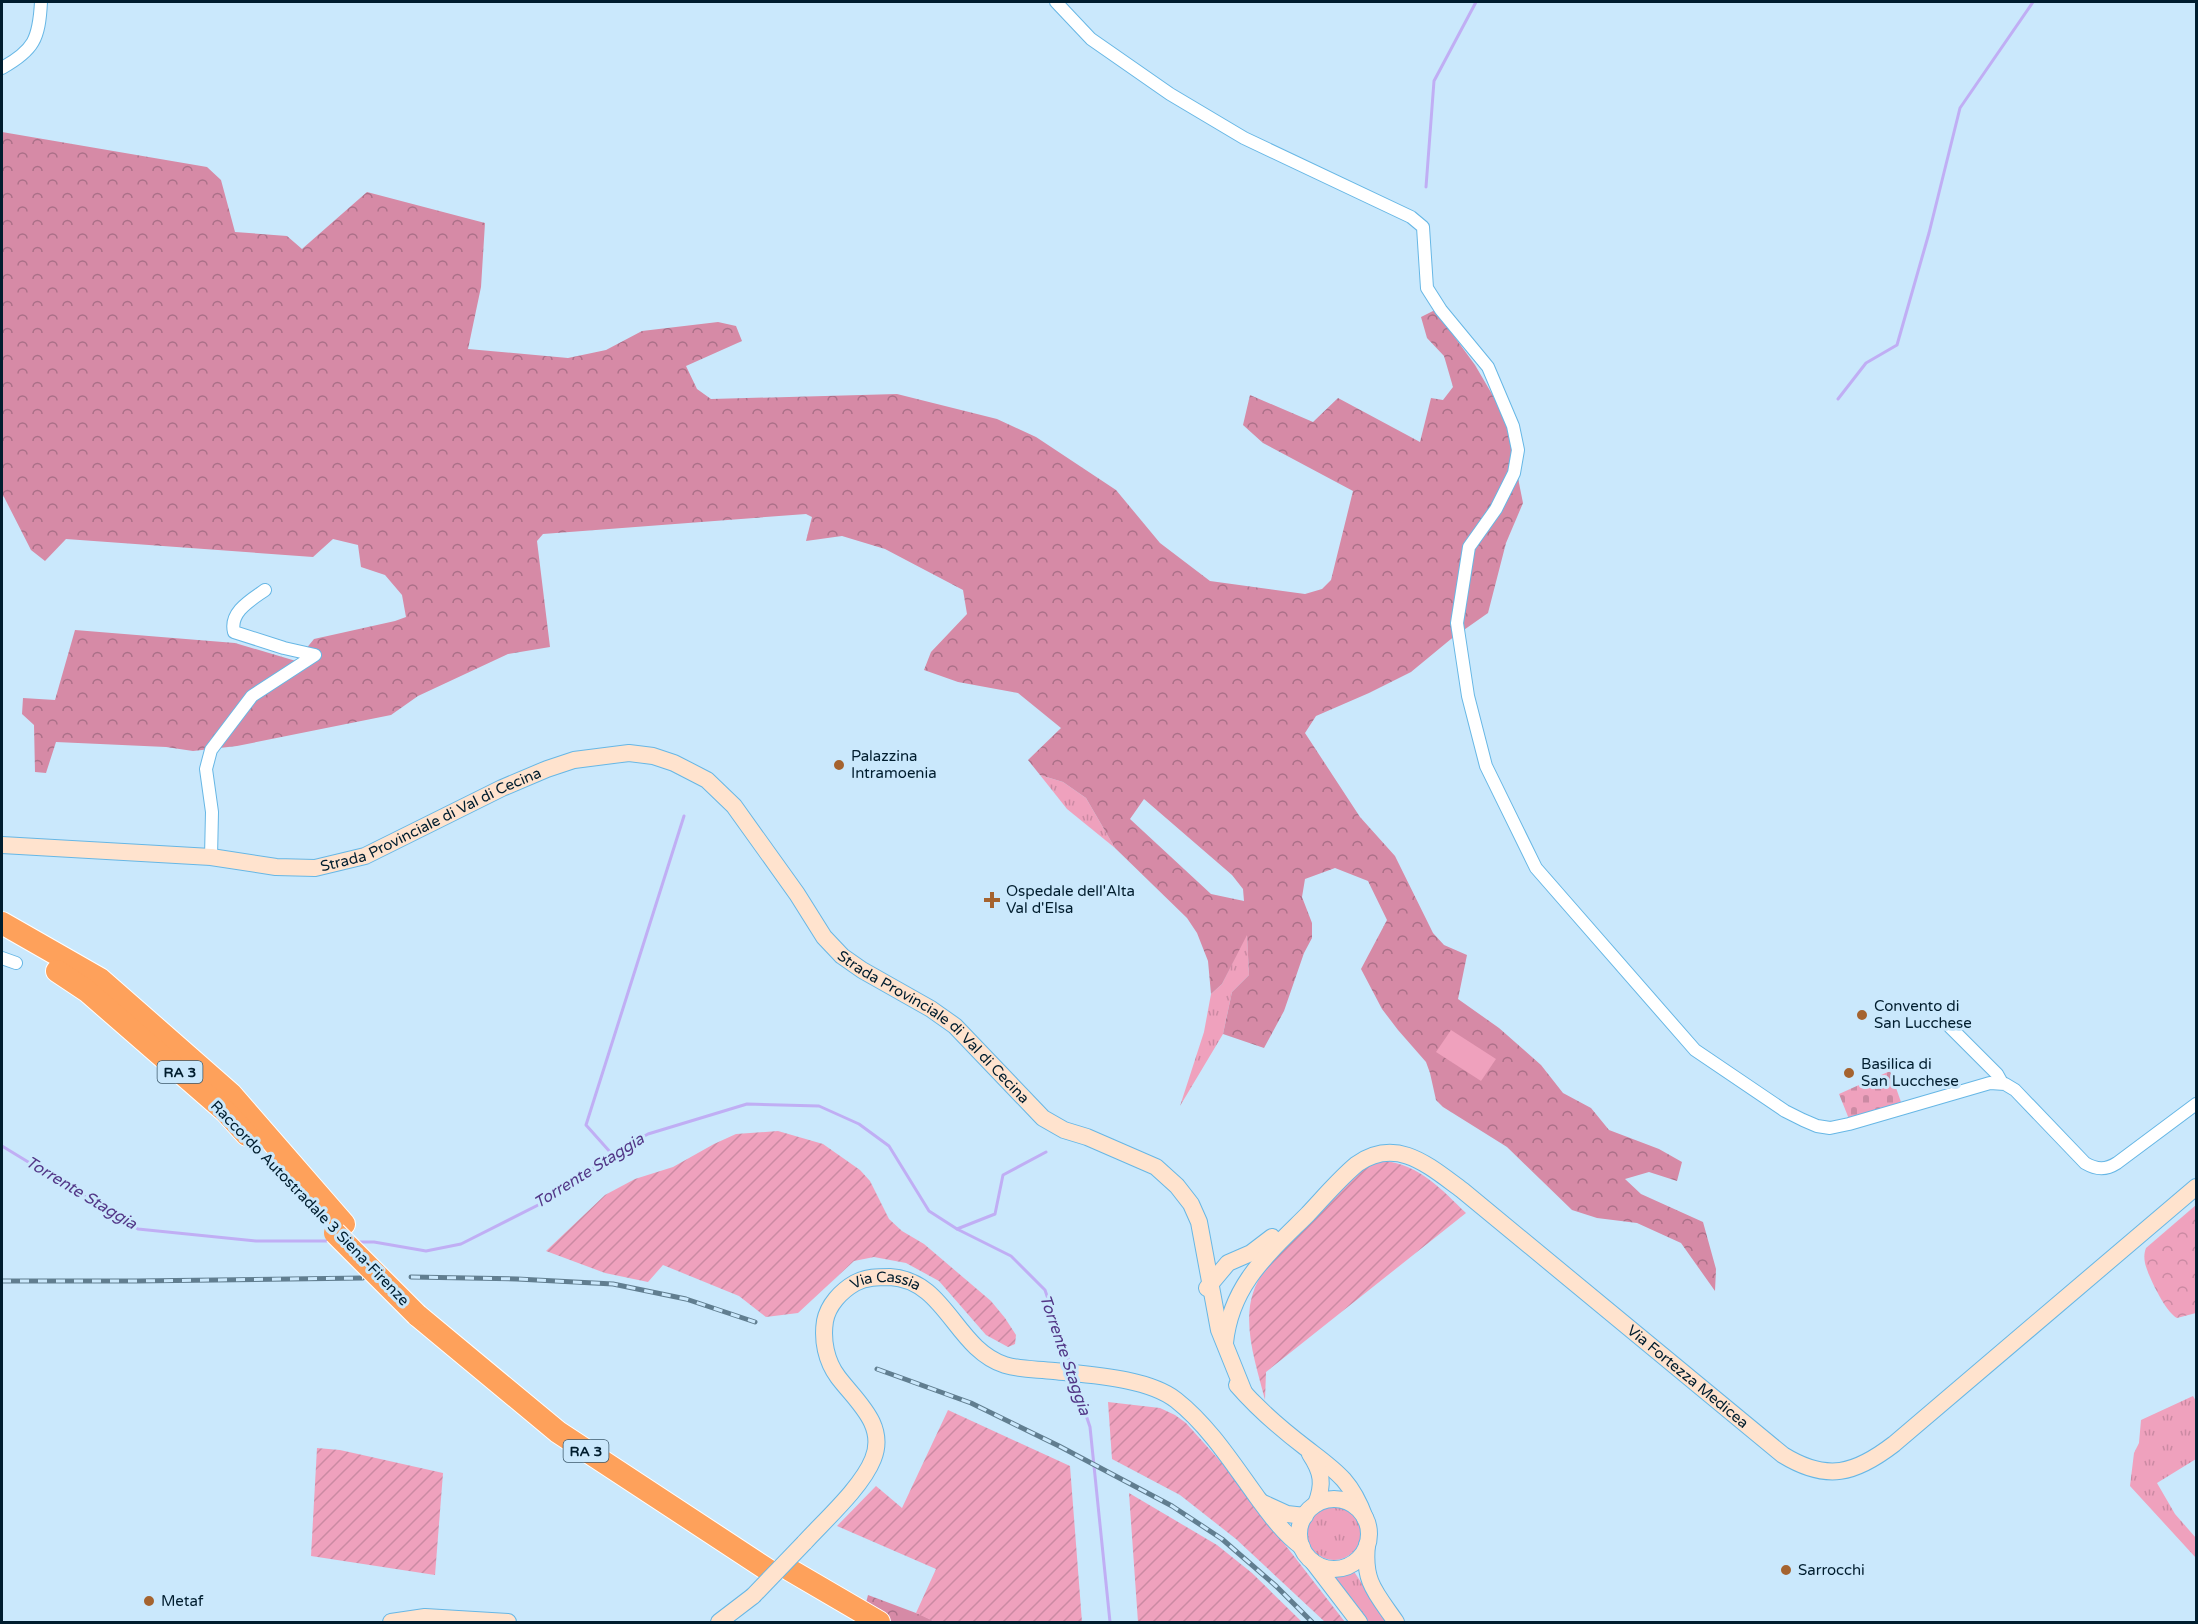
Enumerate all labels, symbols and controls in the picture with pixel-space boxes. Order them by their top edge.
place label: Palazzina Intramoenia [851,747,937,782]
marker: Palazzina Intramoenia [832,758,846,772]
street label: Strada Provinciale di Val di Cecina [318,764,544,875]
place label: Ospedale dell'Alta Val d'Elsa [1006,882,1135,917]
marker: Ospedale dell'Alta Val d'Elsa [983,891,1001,909]
street label: Strada Provinciale di Val di Cecina [834,947,1033,1107]
place label: Convento di San Lucchese [1874,997,1972,1032]
marker: Convento di San Lucchese [1855,1008,1869,1022]
place label: Basilica di San Lucchese [1861,1055,1959,1090]
road number: RA 3 [158,1061,202,1083]
marker: Basilica di San Lucchese [1842,1066,1856,1080]
street label: Raccordo Autostradale 3 Siena-Firenze [207,1097,413,1309]
water label: Torrente Staggia [530,1129,649,1213]
water label: Torrente Staggia [22,1152,141,1235]
street label: Via Cassia [847,1268,924,1294]
water label: Torrente Staggia [1035,1292,1095,1419]
street label: Via Fortezza Medicea [1624,1321,1752,1432]
road number: RA 3 [564,1440,608,1462]
place label: Sarrocchi [1798,1561,1865,1579]
marker: Sarrocchi [1779,1563,1793,1577]
place label: Metaf [161,1592,204,1610]
marker: Metaf [142,1594,156,1608]

